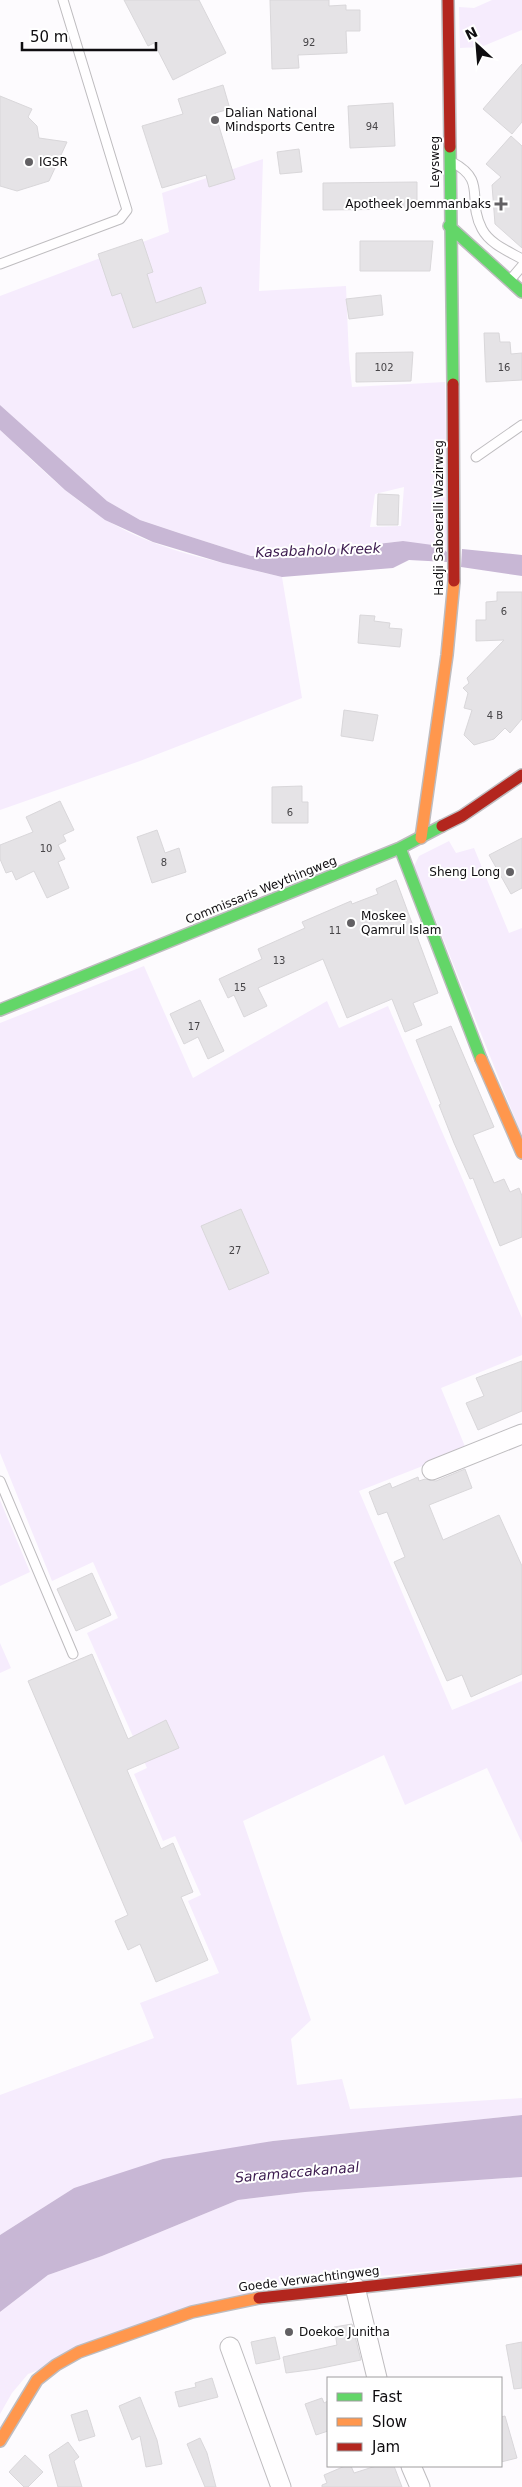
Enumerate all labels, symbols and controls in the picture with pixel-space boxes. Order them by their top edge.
scale bar [22,20,156,52]
north arrow [452,20,502,70]
text: N [463,24,480,43]
text: 50 m [30,28,68,46]
house number: 92 [303,37,315,48]
place label: Dalian National Mindsports Centre [225,106,335,134]
marker: Dalian National Mindsports Centre [209,114,221,126]
house number: 94 [366,121,378,132]
street label: Leysweg [428,136,442,188]
place label: IGSR [39,155,68,169]
marker: IGSR [23,156,35,168]
place label: Apotheek Joemmanbaks [345,197,491,211]
marker: Apotheek Joemmanbaks [495,198,507,210]
house number: 102 [374,362,394,373]
house number: 16 [498,362,510,373]
street label: Hadji Saboeralli Wazirweg [432,440,446,596]
water label: Kasabaholo Kreek [255,540,382,560]
house number: 6 [501,606,507,617]
house number: 4 B [487,710,503,721]
house number: 6 [287,807,293,818]
house number: 10 [40,843,52,854]
street label: Commissaris Weythingweg [183,853,339,927]
house number: 8 [161,857,167,868]
place label: Sheng Long [429,865,500,879]
marker: Sheng Long [504,866,516,878]
place label: Moskee Qamrul Islam [361,909,441,937]
marker: Moskee Qamrul Islam [345,917,357,929]
house number: 11 [329,925,341,936]
house number: 13 [273,955,285,966]
house number: 15 [234,982,246,993]
house number: 17 [188,1021,200,1032]
house number: 27 [229,1245,241,1256]
water label: Saramaccakanaal [234,2159,360,2185]
street label: Goede Verwachtingweg [238,2263,380,2295]
place label: Doekoe Junitha [299,2325,390,2339]
marker: Doekoe Junitha [283,2326,295,2338]
legend [327,2377,502,2467]
text: Fast [372,2388,402,2406]
text: Slow [372,2413,407,2431]
text: Jam [371,2438,400,2456]

